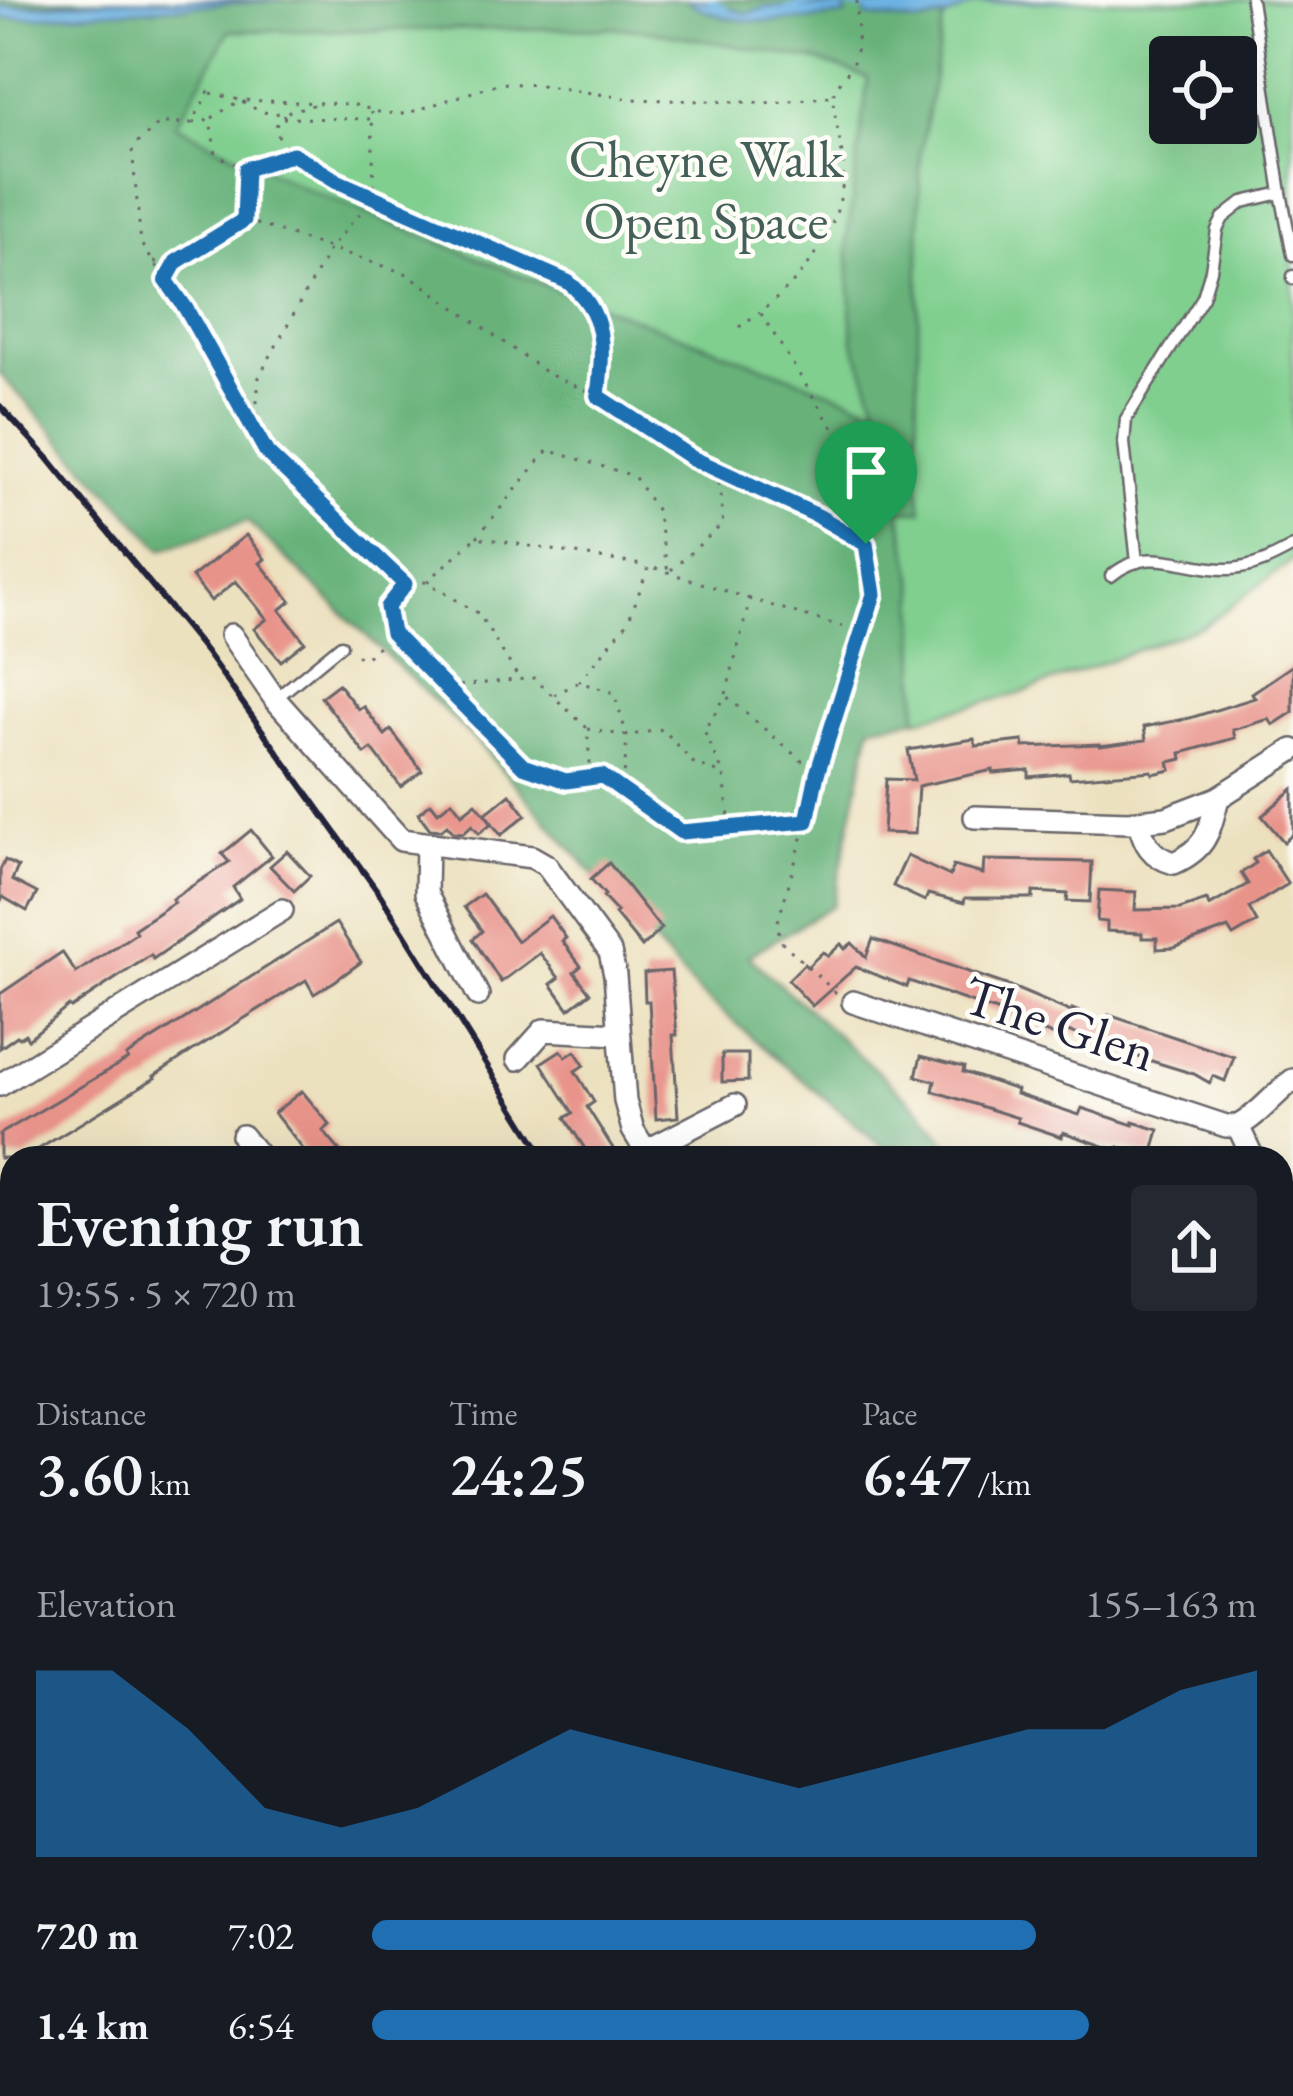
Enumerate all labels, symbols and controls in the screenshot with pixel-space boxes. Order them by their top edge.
map controls [1149,36,1257,144]
button: locate [1149,36,1257,144]
park label: Cheyne Walk Open Space [568,123,844,255]
pin [815,421,917,544]
icon: arrive [833,439,899,505]
street label: The Glen [955,959,1165,1087]
text: Evening run [36,1180,364,1266]
button: share [1131,1185,1257,1311]
text: 19:55 · 5 × 720 m [36,1268,296,1319]
text: Distance [36,1392,146,1435]
text: Time [449,1392,518,1435]
text: Pace [862,1392,917,1435]
text: 3.60 [36,1435,143,1513]
text: 24:25 [449,1435,588,1513]
text: 6:47 [862,1435,971,1513]
text: km [143,1462,191,1505]
text: /km [971,1462,1032,1505]
text: Elevation [36,1578,176,1629]
text: 155–163 m [1085,1578,1257,1629]
text: 720 m [36,1910,139,1961]
text: 7:02 [228,1910,294,1961]
text: 1.4 km [36,2000,149,2051]
text: 6:54 [228,2000,294,2051]

